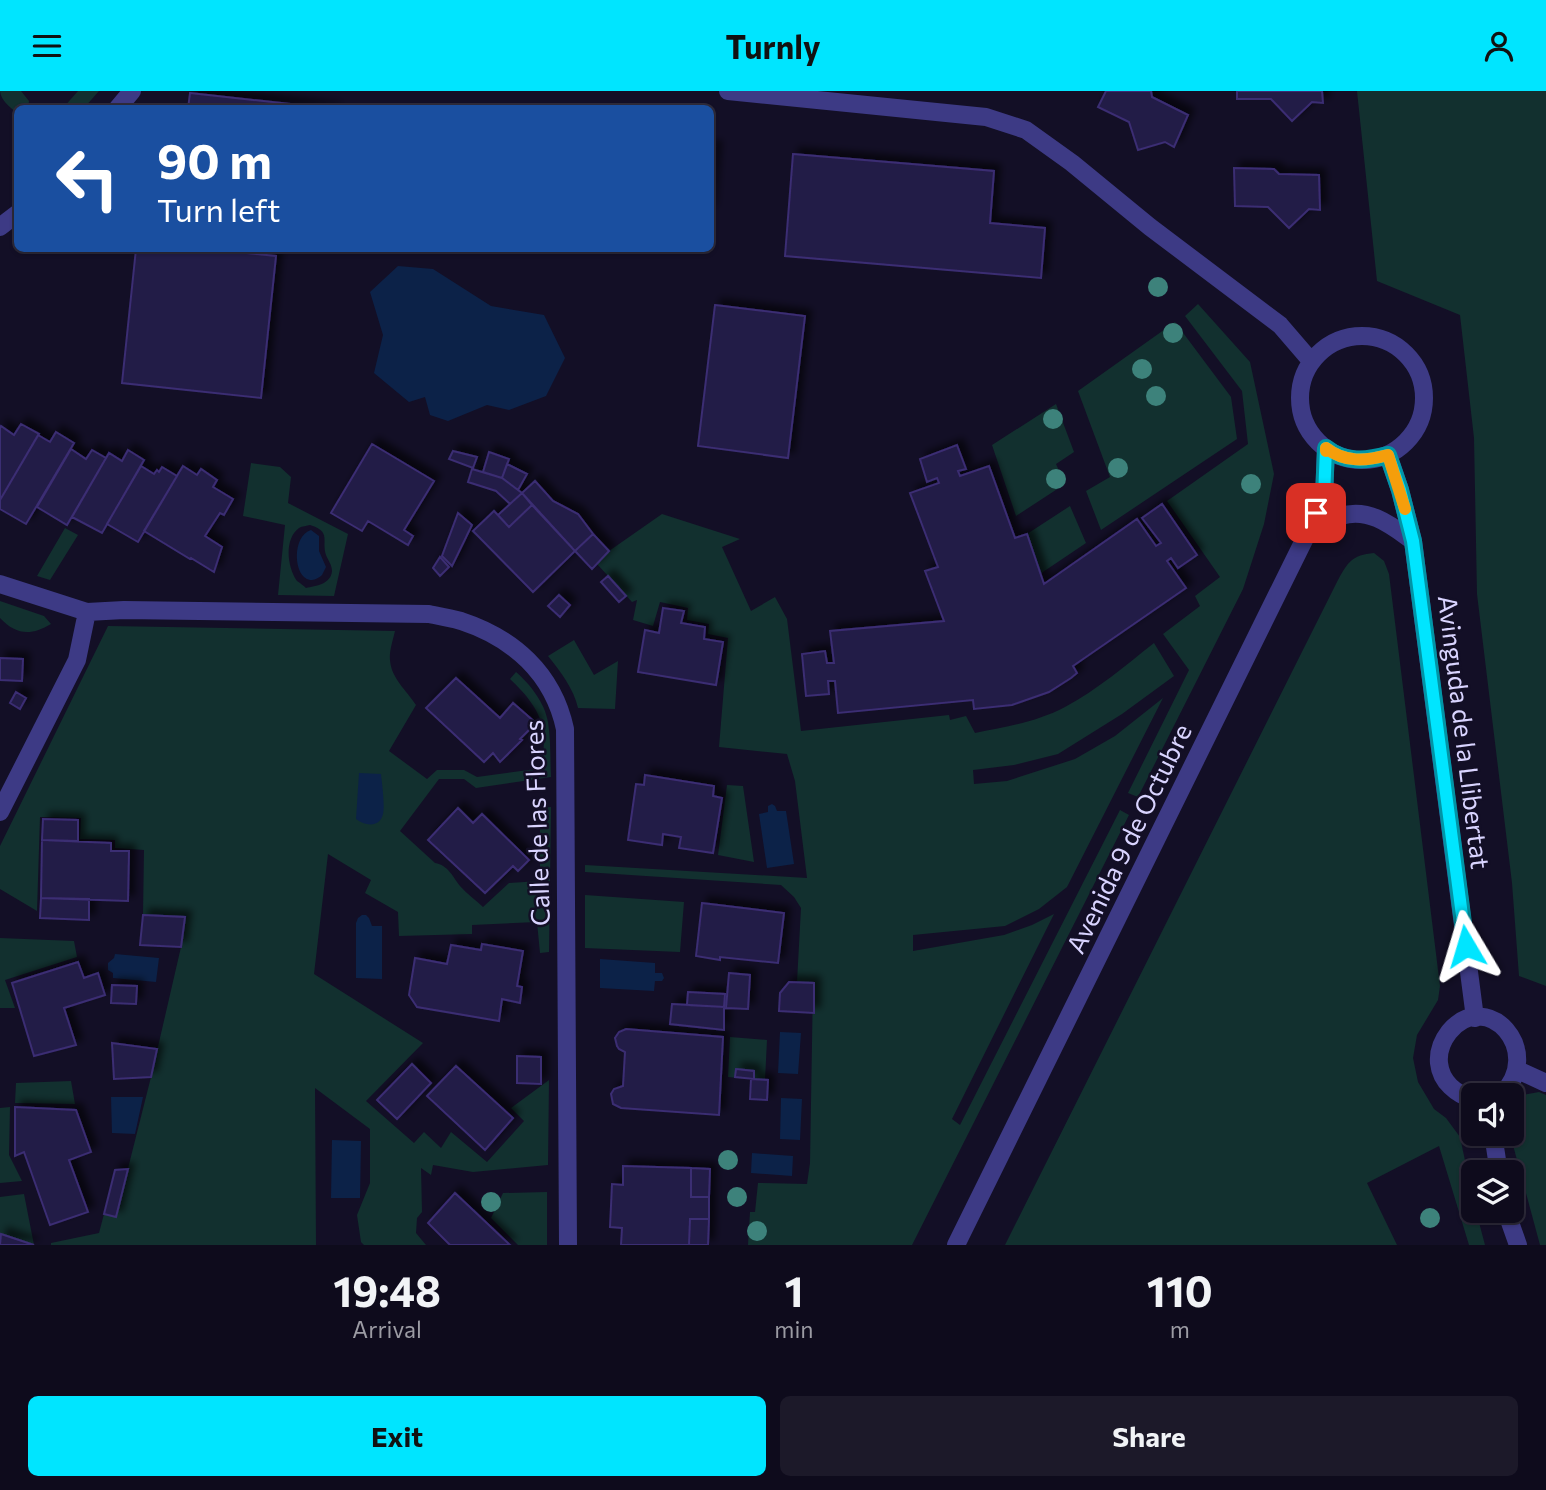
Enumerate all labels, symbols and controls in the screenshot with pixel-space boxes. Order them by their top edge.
text: Turnly [726,26,820,66]
icon: menu [28,27,66,65]
icon: person [1480,27,1518,65]
text: 90 m [157,129,272,189]
icon: left [42,133,133,224]
text: Turn left [157,189,281,229]
pin [1286,483,1346,543]
icon: arrive [1297,494,1335,532]
street label: Avinguda de la Llibertat [1433,593,1497,871]
street label: Avenida 9 de Octubre [1059,718,1197,958]
street label: Calle de las Flores [517,719,555,927]
position arrow [1429,909,1503,983]
map controls [1461,1083,1524,1223]
button: sound [1461,1083,1524,1146]
button: layers [1461,1160,1524,1223]
text: 19:48 [333,1264,441,1316]
text: 1 [784,1264,803,1316]
text: 110 [1147,1264,1213,1316]
text: Arrival [352,1315,422,1343]
text: min [774,1315,814,1343]
text: m [1170,1315,1190,1343]
button: Exit [28,1396,766,1476]
button: Share [780,1396,1518,1476]

